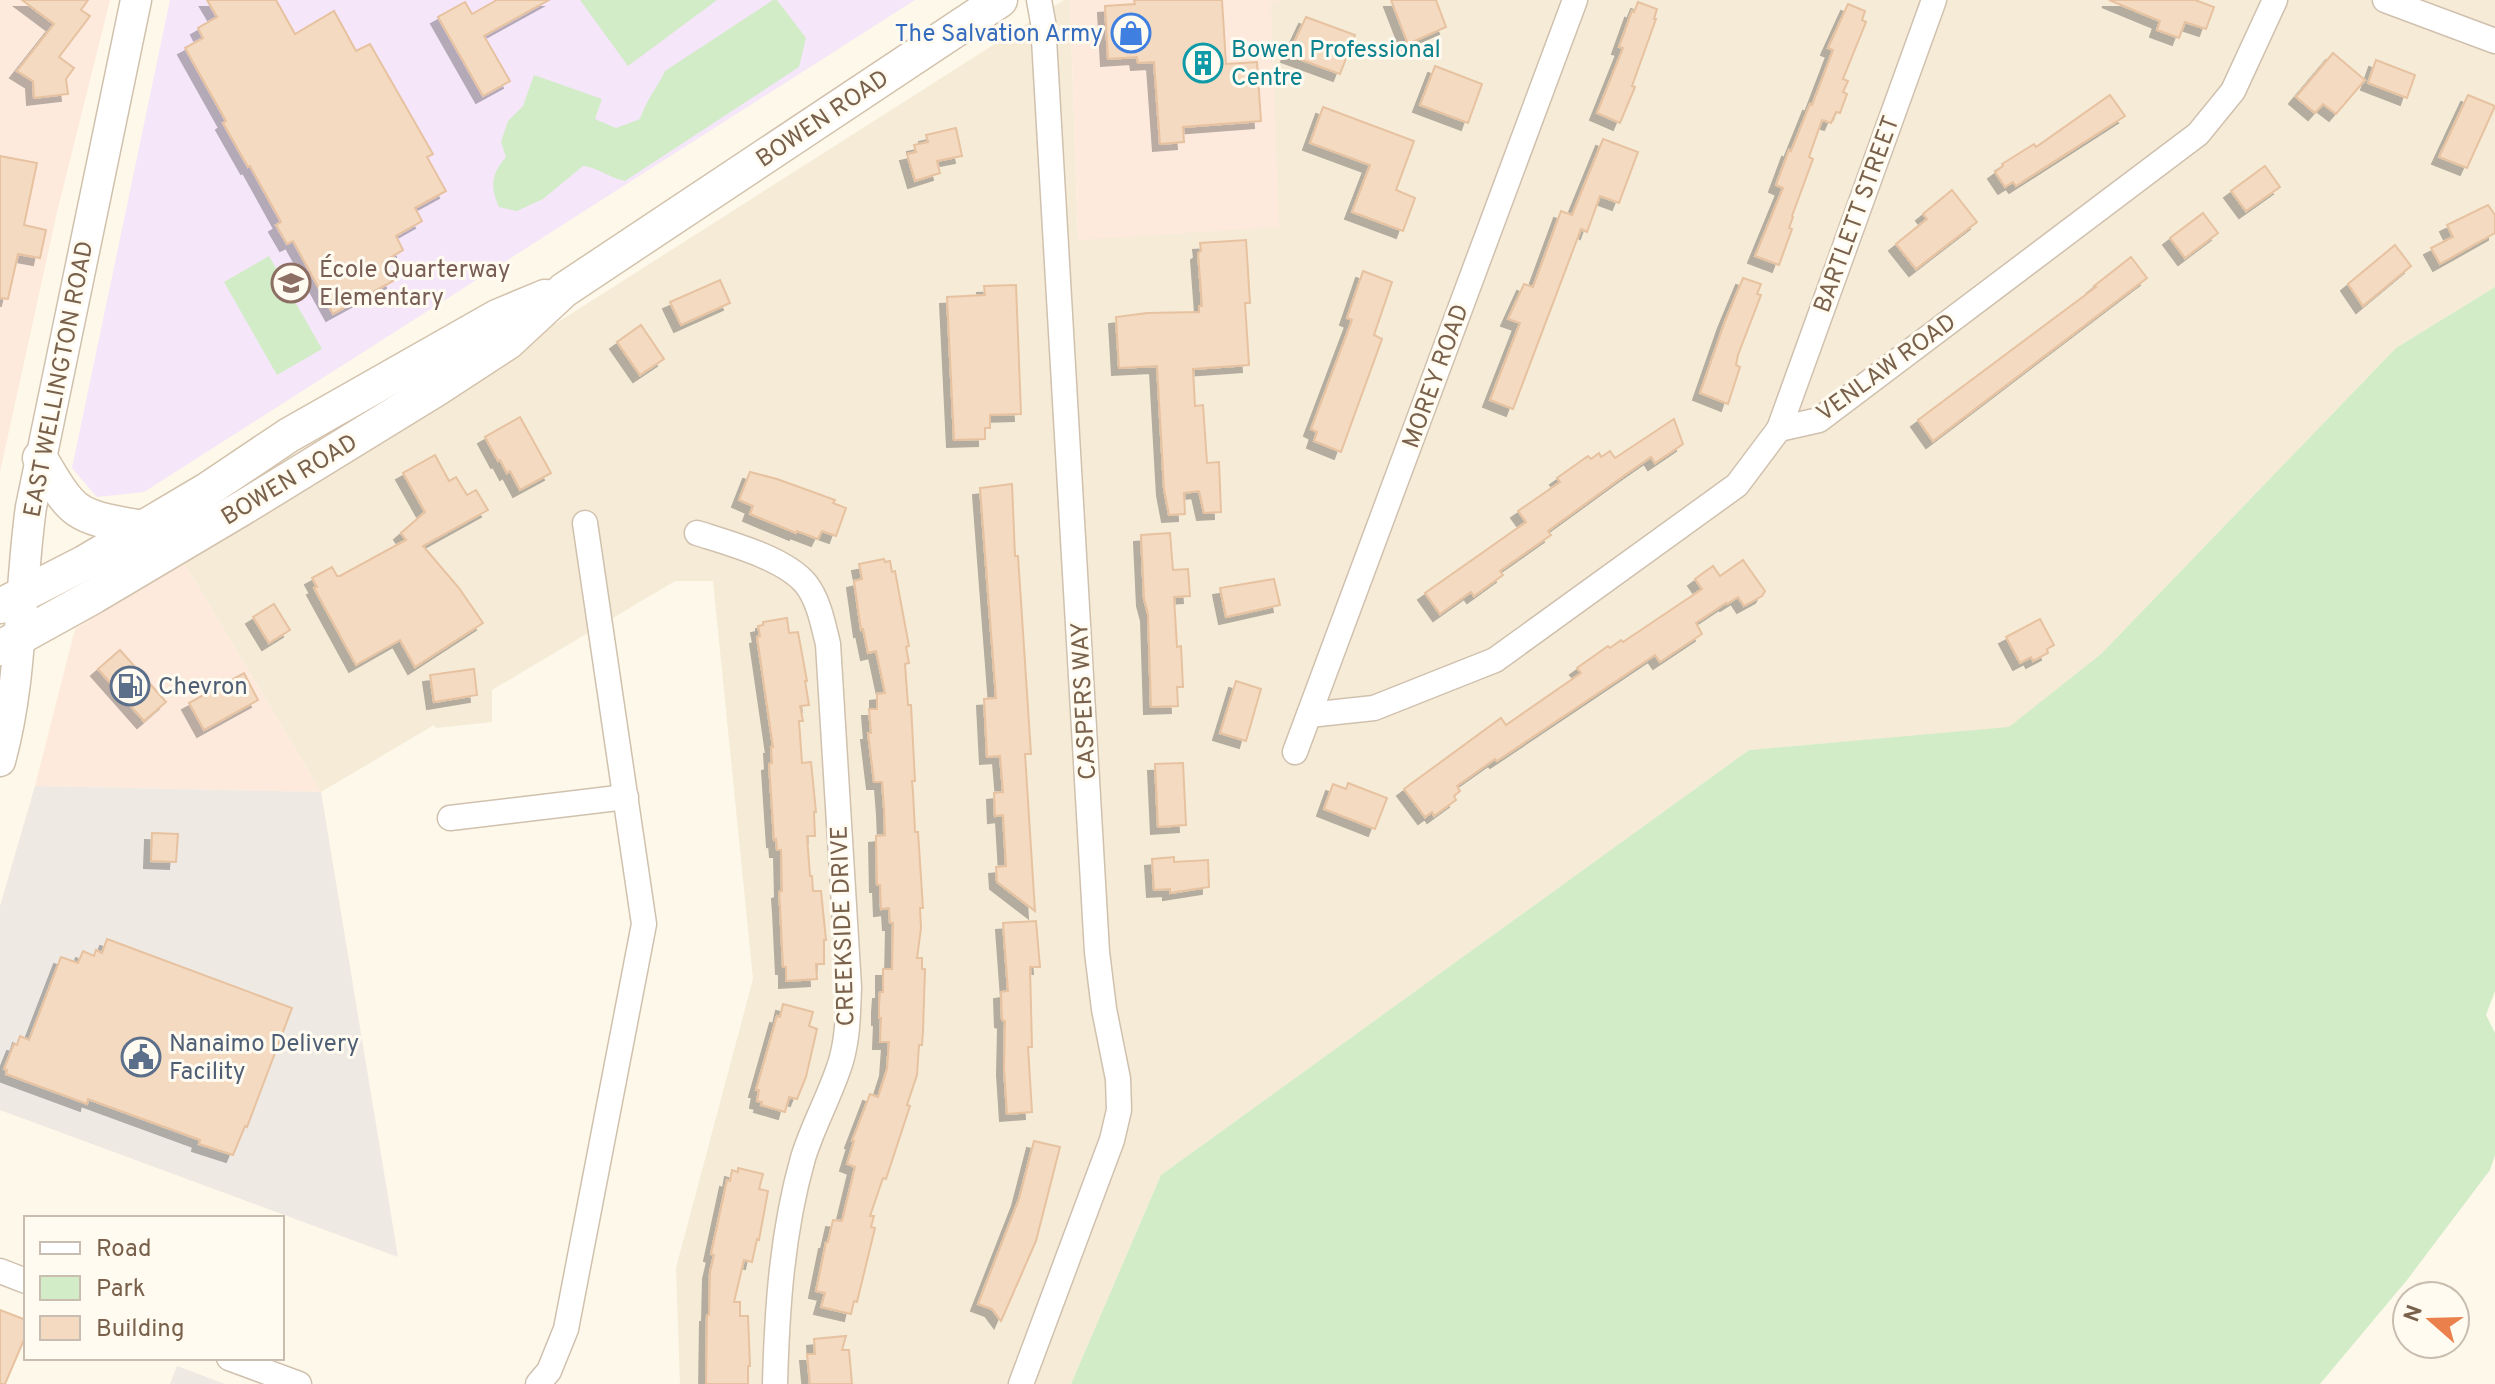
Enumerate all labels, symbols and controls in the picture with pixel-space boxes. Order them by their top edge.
shop icon: The Salvation Army [1110,12,1152,54]
place label: The Salvation Army [895,20,1103,50]
place label: Bowen Professional Centre [1231,36,1441,94]
building icon: Bowen Professional Centre [1182,42,1224,84]
street label: BOWEN ROAD [751,64,895,175]
street label: BARTLETT STREET [1808,112,1907,317]
street label: EAST WELLINGTON ROAD [18,239,101,520]
place label: École Quarterway Elementary [319,254,510,314]
school or university icon: École Quarterway Elementary [270,262,312,304]
street label: MOREY ROAD [1397,300,1477,453]
street label: VENLAW ROAD [1812,308,1963,429]
street label: BOWEN ROAD [216,428,364,533]
street label: CASPERS WAY [1066,621,1104,781]
fuel station icon: Chevron [109,665,151,707]
place label: Chevron [158,673,248,703]
street label: CREEKSIDE DRIVE [826,825,862,1027]
place label: Nanaimo Delivery Facility [169,1030,359,1088]
public building icon: Nanaimo Delivery Facility [120,1036,162,1078]
legend [24,1216,284,1360]
text: Road [96,1235,152,1265]
text: Park [96,1275,146,1305]
north arrow [2391,1280,2471,1360]
text: N [2399,1302,2430,1326]
text: Building [96,1315,185,1345]

